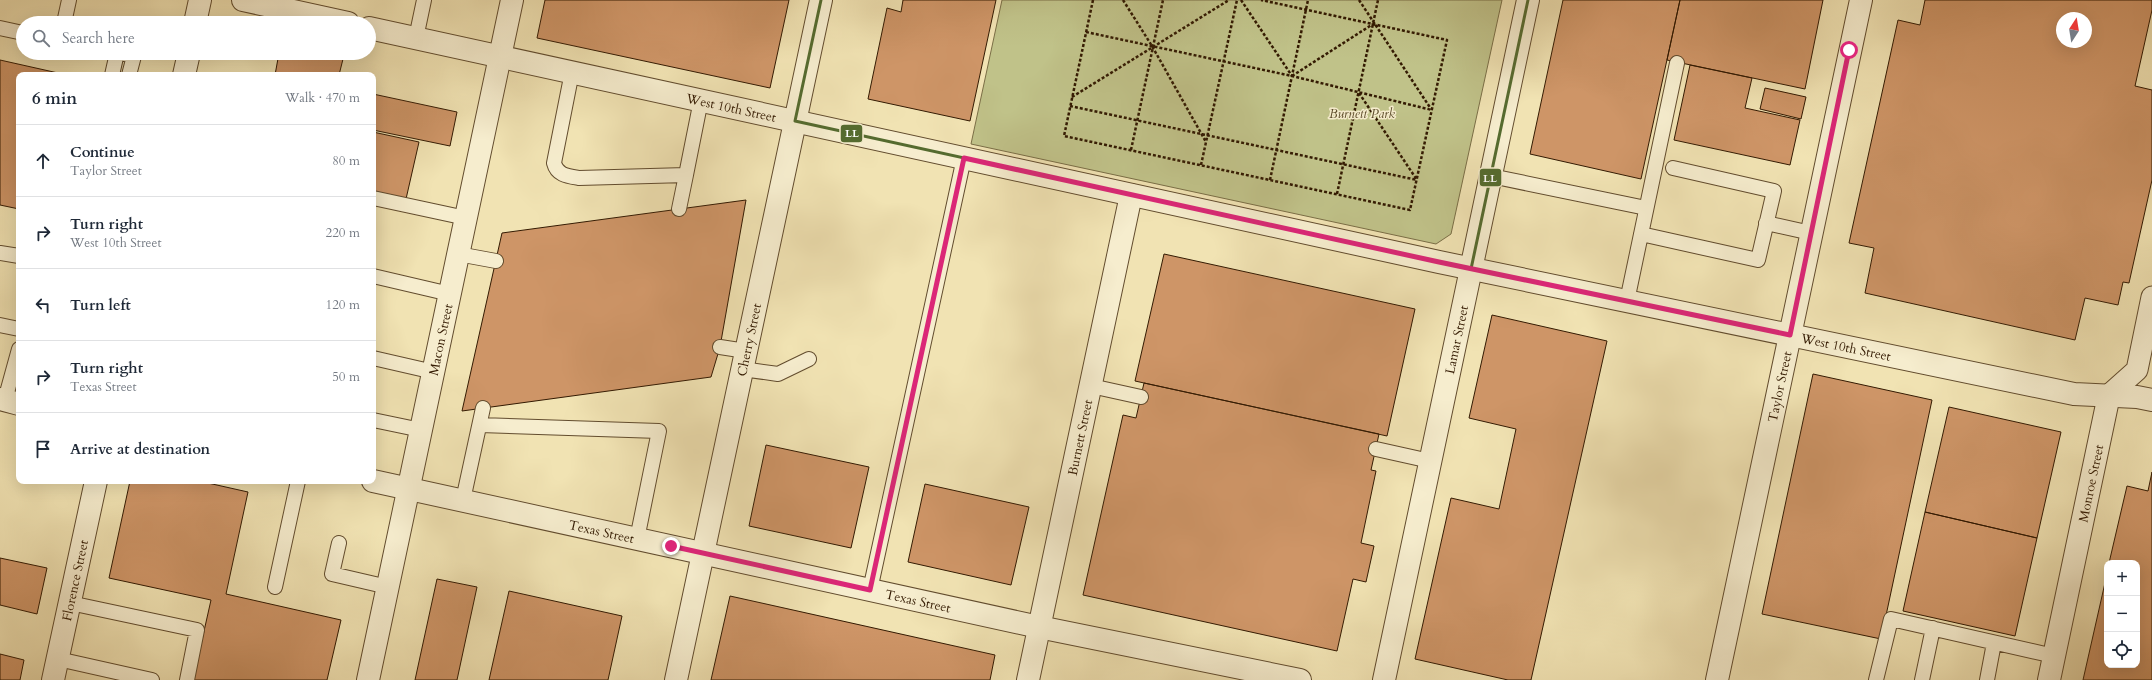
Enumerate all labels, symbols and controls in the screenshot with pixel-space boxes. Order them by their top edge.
north arrow [2056,12,2092,48]
search box [16,16,376,60]
icon: search [30,27,52,49]
text: Search here [62,28,135,48]
route start [1840,41,1858,59]
text: 6 min [32,87,77,110]
text: Walk · 470 m [285,89,360,107]
street label: West 10th Street [684,89,778,127]
park label: Burnett Park [1329,105,1395,123]
line badge: LL [840,124,863,143]
text: LL [845,126,859,141]
text: Continue [70,142,135,162]
icon: ahead [32,150,54,172]
text: 80 m [332,152,360,170]
text: Taylor Street [70,162,142,180]
line badge: LL [1479,168,1502,187]
text: LL [1483,171,1497,186]
text: Turn right [70,214,143,234]
icon: right [32,222,54,244]
text: 220 m [326,224,360,242]
text: West 10th Street [70,234,162,252]
icon: left [32,294,54,316]
text: Turn left [70,295,131,315]
text: 120 m [326,296,360,314]
street label: Macon Street [425,302,457,377]
street label: Cherry Street [733,302,766,378]
street label: Lamar Street [1441,304,1473,376]
street label: West 10th Street [1798,329,1892,366]
street label: Taylor Street [1764,350,1796,424]
text: Turn right [70,358,143,378]
icon: right [32,366,54,388]
text: 50 m [332,368,360,386]
text: Texas Street [70,378,137,396]
street label: Burnett Street [1064,398,1097,477]
icon: arrive [32,438,54,460]
text: Arrive at destination [70,439,210,459]
street label: Monroe Street [2074,443,2108,524]
street label: Texas Street [567,516,636,548]
route end [662,537,680,555]
street label: Florence Street [58,538,93,623]
map controls [2104,560,2140,668]
button: + [2104,560,2140,596]
street label: Texas Street [883,586,952,617]
button: − [2104,596,2140,632]
button: locate [2104,632,2140,668]

